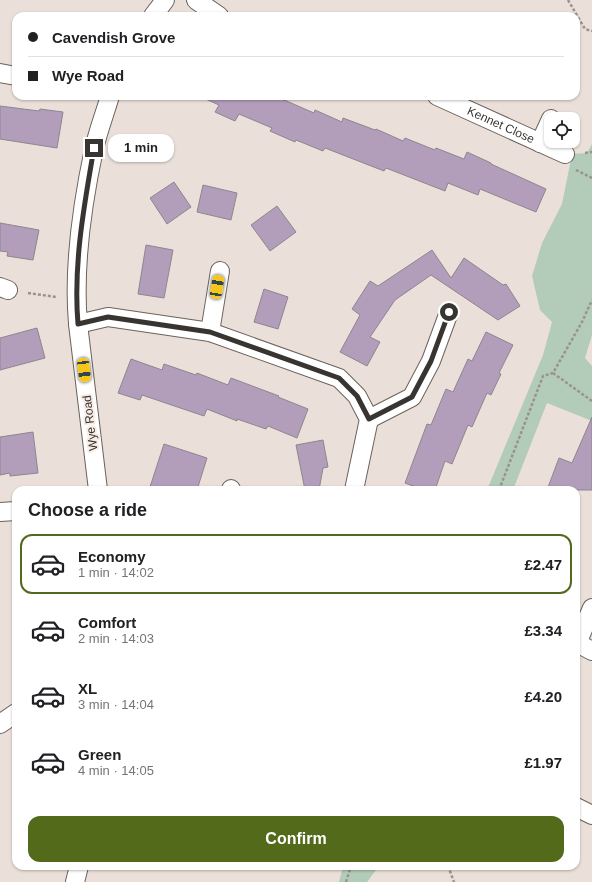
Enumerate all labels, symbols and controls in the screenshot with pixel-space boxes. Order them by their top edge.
text: Cavendish Grove [52,29,175,46]
text: Wye Road [52,67,124,84]
street label: Kennet Close [465,104,537,146]
map controls [544,112,580,148]
button: locate [544,112,580,148]
callout: 1 min [108,134,174,162]
route end [85,139,103,157]
text: 1 min [124,140,158,155]
car [209,274,225,300]
route start [440,303,458,321]
car [77,357,91,383]
street label: Wye Road [80,394,100,452]
text: Choose a ride [28,500,147,520]
icon: car [30,546,66,582]
text: Economy [78,548,146,565]
text: £2.47 [524,556,562,573]
text: 1 min · 14:02 [78,565,154,580]
icon: car [30,612,66,648]
text: Comfort [78,614,136,631]
text: £3.34 [524,622,562,639]
text: 2 min · 14:03 [78,631,154,646]
icon: car [30,678,66,714]
text: XL [78,680,97,697]
text: £4.20 [524,688,562,705]
text: 3 min · 14:04 [78,697,154,712]
icon: car [30,744,66,780]
text: Green [78,746,121,763]
text: £1.97 [524,754,562,771]
text: 4 min · 14:05 [78,763,154,778]
button: Confirm [28,816,564,862]

